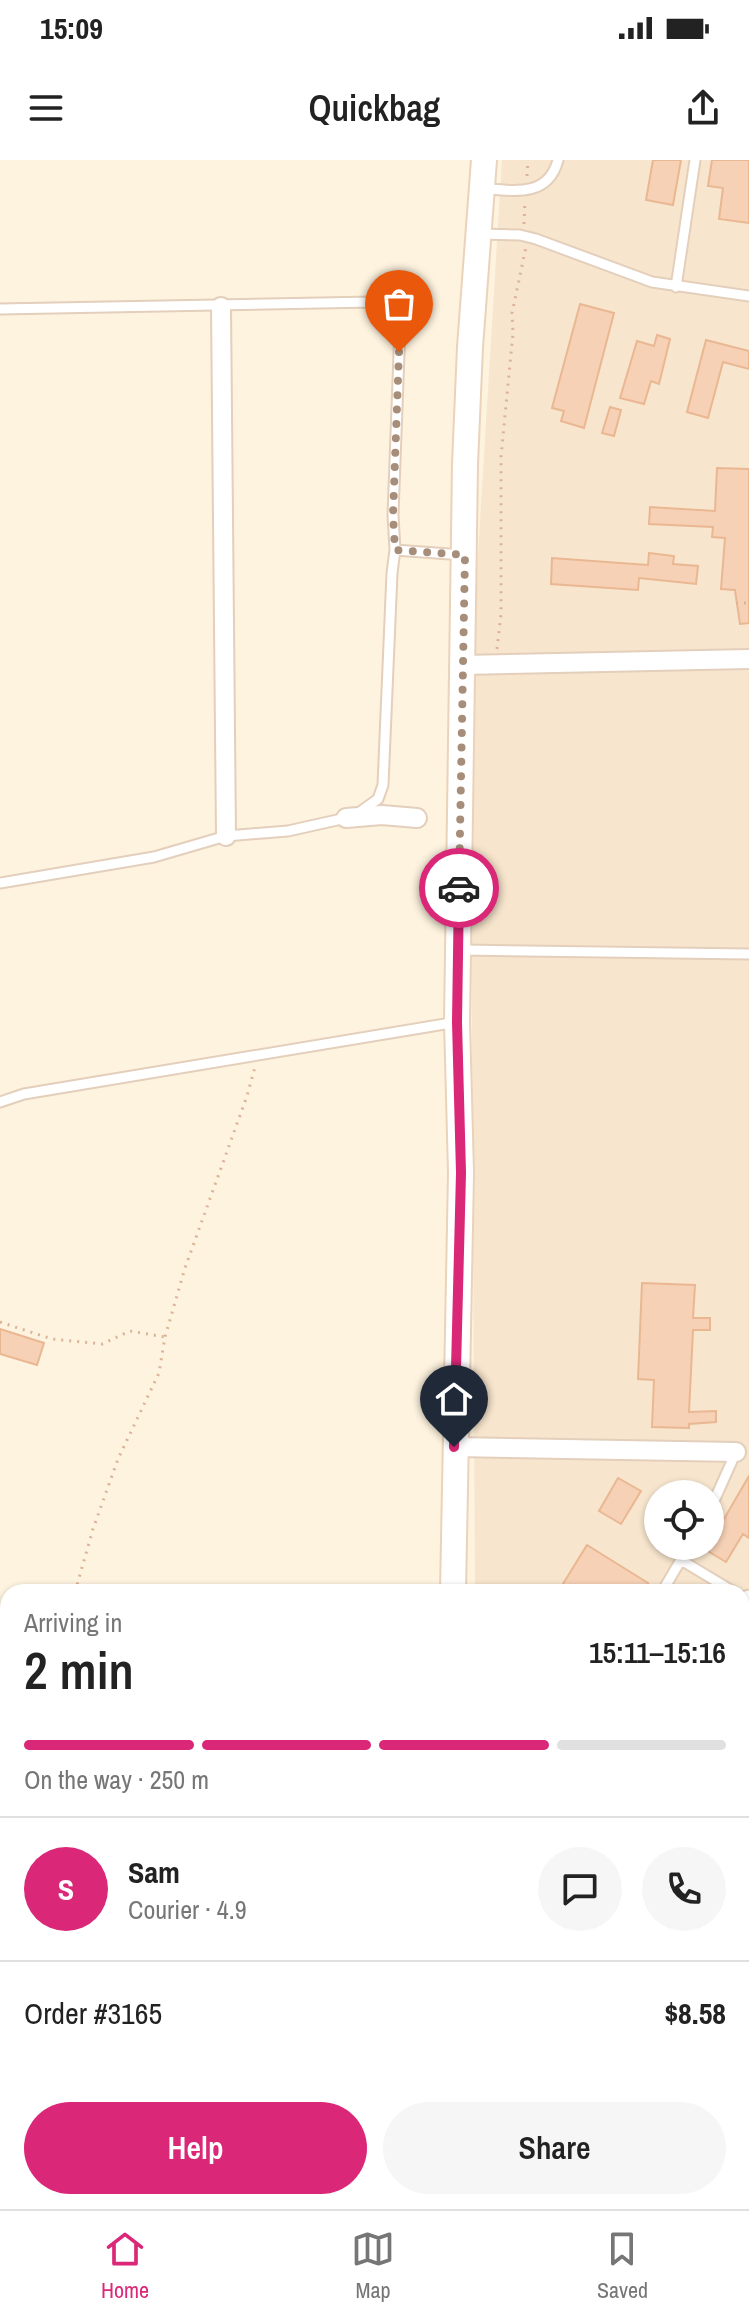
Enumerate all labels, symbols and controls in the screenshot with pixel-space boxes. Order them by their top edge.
text: 15:09 [40,8,103,48]
text: Quickbag [309,84,440,132]
icon: menu [24,86,68,130]
icon: share [681,86,725,130]
pin [365,270,433,352]
icon: bag [377,282,421,326]
courier [419,848,499,928]
icon: car [437,866,481,910]
pin [420,1365,488,1447]
icon: home [432,1377,476,1421]
map controls [644,1480,724,1560]
button: locate [644,1480,724,1560]
text: Arriving in [24,1605,122,1640]
text: 15:11–15:16 [589,1632,726,1672]
text: 2 min [24,1635,134,1705]
text: On the way · 250 m [24,1762,209,1797]
button: chat [538,1847,622,1931]
button: phone [642,1847,726,1931]
text: Sam [128,1852,180,1892]
text: S [58,1869,74,1909]
text: Courier · 4.9 [128,1892,247,1927]
text: Order #3165 [24,1993,162,2033]
text: $8.58 [664,1993,726,2033]
button: Help [24,2102,367,2194]
button: Share [383,2102,726,2194]
tab: Home [101,2227,149,2305]
tab: Map [351,2227,395,2305]
tab: Saved [597,2227,648,2305]

